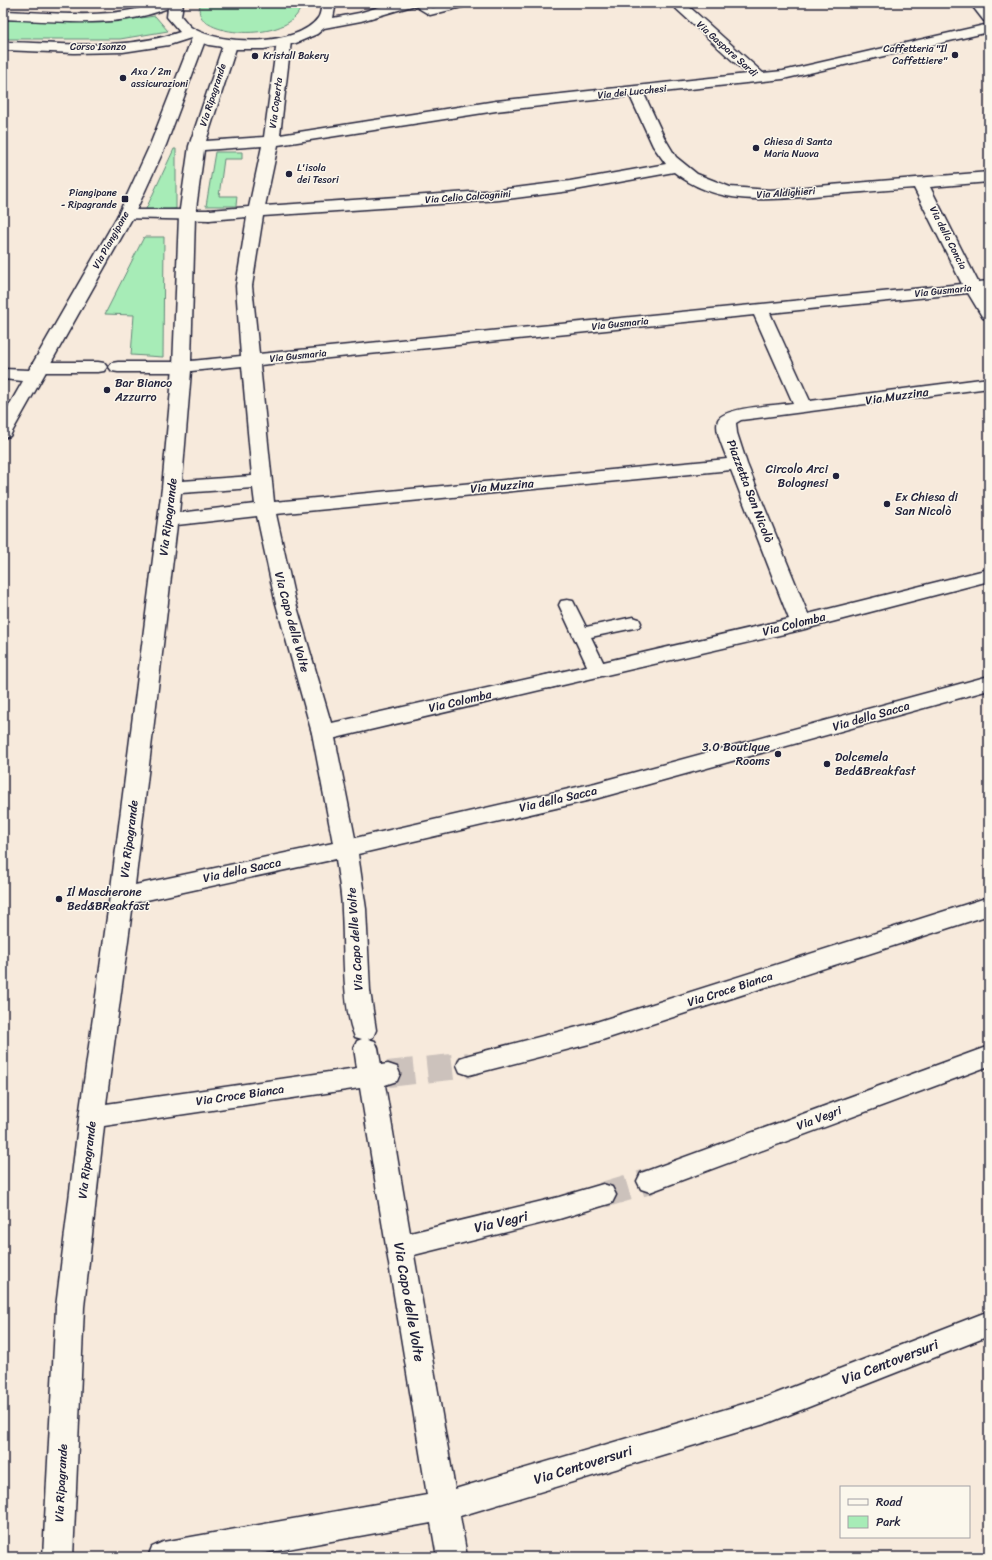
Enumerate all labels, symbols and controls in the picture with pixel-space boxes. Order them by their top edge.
street label: Via Gaspare Sardi [692,16,763,83]
street label: Corso Isonzo [70,38,126,56]
place label: Caffetteria "Il Caffettiere" [883,40,948,70]
place label: Kristall Bakery [263,47,330,65]
marker: Caffetteria "Il Caffettiere" [950,50,960,60]
marker: Kristall Bakery [250,51,260,61]
street label: Via Ripagrande [194,61,232,129]
place label: Axa / 2m assicurazioni [130,63,189,93]
marker: Axa / 2m assicurazioni [118,73,128,83]
street label: Via Coperta [264,76,288,129]
street label: Via dei Lucchesi [597,79,669,105]
place label: Chiesa di Santa Maria Nuova [764,133,832,163]
marker: Chiesa di Santa Maria Nuova [751,143,761,153]
place label: L'isola dei Tesori [297,159,340,189]
marker: L'isola dei Tesori [284,169,294,179]
street label: Via Aldighieri [756,182,816,204]
place label: Piangipane - Ripagrande [61,184,117,214]
street label: Via Celio Calcagnini [425,185,512,209]
marker: Piangipane - Ripagrande [120,194,130,204]
street label: Via della Concia [924,203,972,273]
street label: Via Piangipane [88,208,134,272]
street label: Via Gusmaria [914,279,972,303]
street label: Via Gusmaria [591,312,649,336]
street label: Via Gusmaria [269,344,327,368]
place label: Bar Bianco Azzurro [114,372,172,408]
street label: Via Muzzina [864,381,931,411]
marker: Bar Bianco Azzurro [102,385,112,395]
street label: Piazzetta San Nicolò [720,436,780,546]
place label: Circolo Arci Bolognesi [766,458,829,494]
marker: Circolo Arci Bolognesi [831,471,841,481]
street label: Via Muzzina [469,472,536,500]
street label: Via Ripagrande [152,477,184,557]
place label: Ex Chiesa di San Nicolò [895,486,959,522]
marker: Ex Chiesa di San Nicolò [882,499,892,509]
street label: Via Capo delle Volte [268,569,316,675]
street label: Via Colomba [760,605,829,642]
street label: Via Colomba [426,683,495,719]
street label: Via della Sacca [830,695,912,737]
place label: 3.0 Boutique Rooms [702,736,770,772]
place label: Dolcemela Bed&Breakfast [835,746,917,782]
marker: 3.0 Boutique Rooms [773,749,783,759]
marker: Dolcemela Bed&Breakfast [822,759,832,769]
street label: Via della Sacca [517,779,599,819]
street label: Via Ripagrande [113,799,145,879]
street label: Via della Sacca [201,851,283,889]
place label: Il Mascherone Bed&BReakfast [66,881,150,917]
street label: Via Capo delle Volte [340,887,370,991]
marker: Il Mascherone Bed&BReakfast [54,894,64,904]
street label: Via Croce Bianca [684,965,776,1013]
street label: Via Croce Bianca [195,1078,285,1112]
street label: Via Vegri [793,1099,845,1137]
street label: Via Ripagrande [71,1120,103,1200]
street label: Via Vegri [472,1203,532,1240]
street label: Via Capo delle Volte [386,1240,432,1364]
street label: Via Centoversuri [838,1332,943,1392]
street label: Via Centoversuri [531,1438,637,1492]
street label: Via Ripagrande [48,1443,74,1523]
legend [840,1486,970,1538]
text: Road [876,1491,903,1513]
text: Park [876,1511,901,1533]

